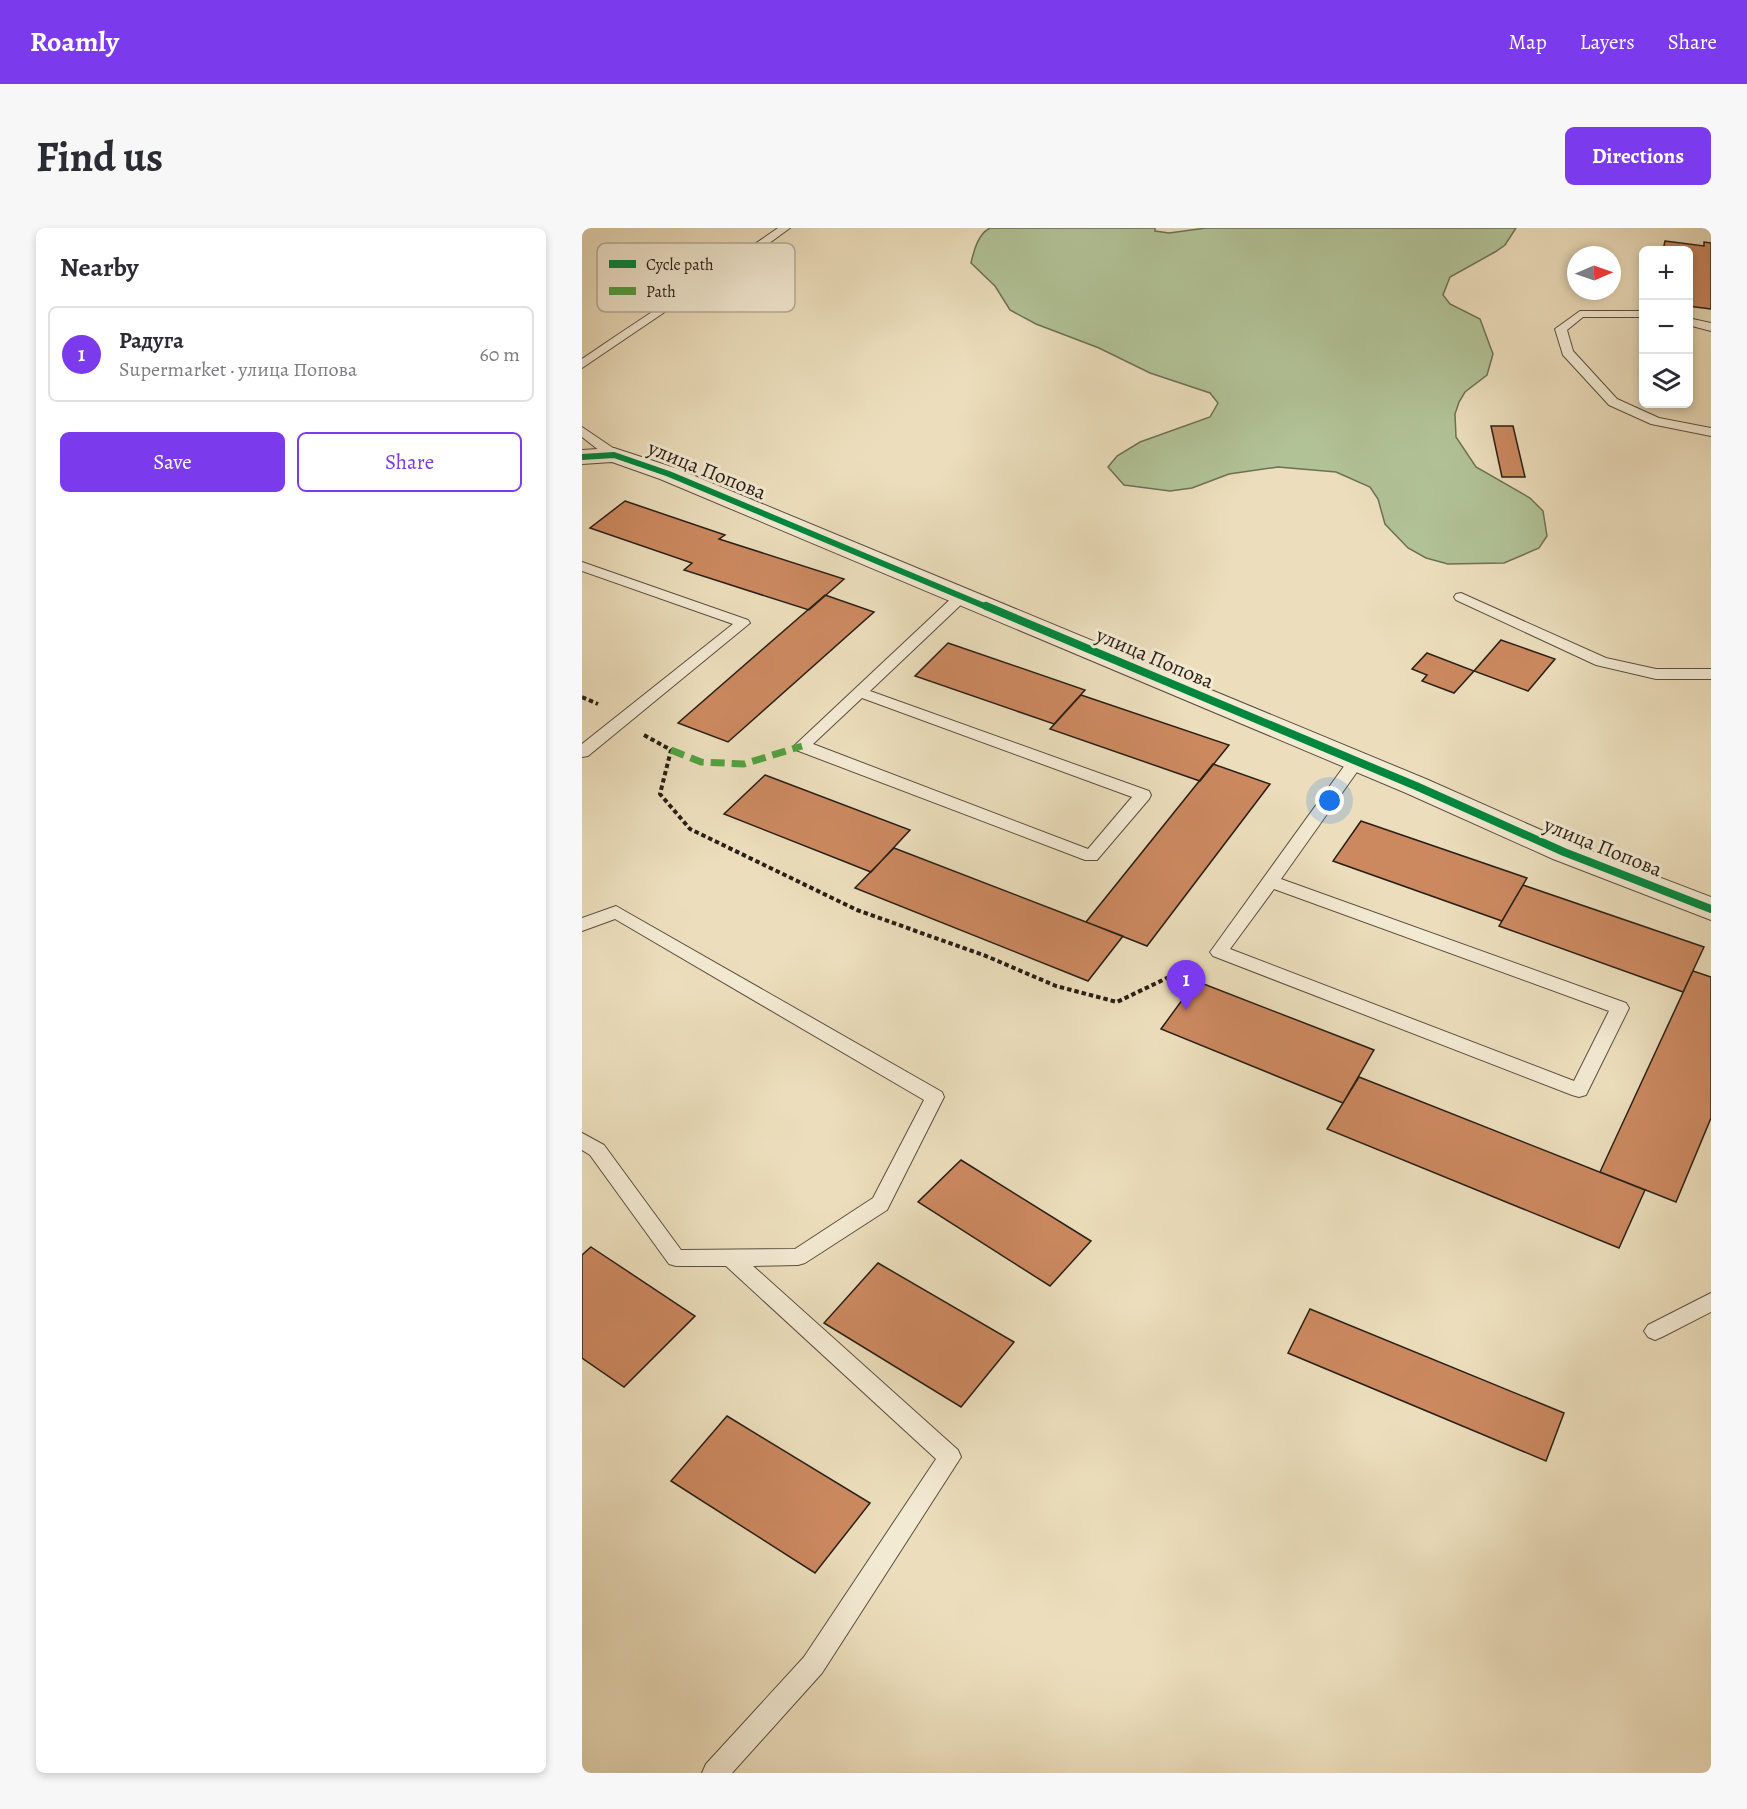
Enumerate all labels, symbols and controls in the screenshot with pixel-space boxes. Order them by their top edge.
text: Roamly [30,23,119,61]
text: Map [1508,28,1547,56]
text: Layers [1580,28,1635,56]
text: Share [1668,28,1717,56]
button: Directions [1565,127,1711,185]
text: Find us [36,128,163,185]
legend [597,243,795,312]
north arrow [1567,246,1621,300]
map controls [1639,246,1693,408]
button: + [1639,246,1693,300]
text: Nearby [60,250,139,285]
text: Cycle path [646,254,714,276]
text: Path [646,281,676,303]
button: − [1639,300,1693,354]
text: Радуга [119,326,184,356]
text: 1 [78,341,85,368]
text: 60 m [480,341,520,368]
button: layers [1639,354,1693,408]
text: Supermarket · улица Попова [119,356,357,383]
button: Save [60,432,285,492]
button: Share [297,432,522,492]
street label: улица Попова [643,433,771,507]
street label: улица Попова [1091,620,1218,695]
your location [1315,786,1344,815]
street label: улица Попова [1539,810,1667,884]
pin: 1 [1166,960,1206,1010]

